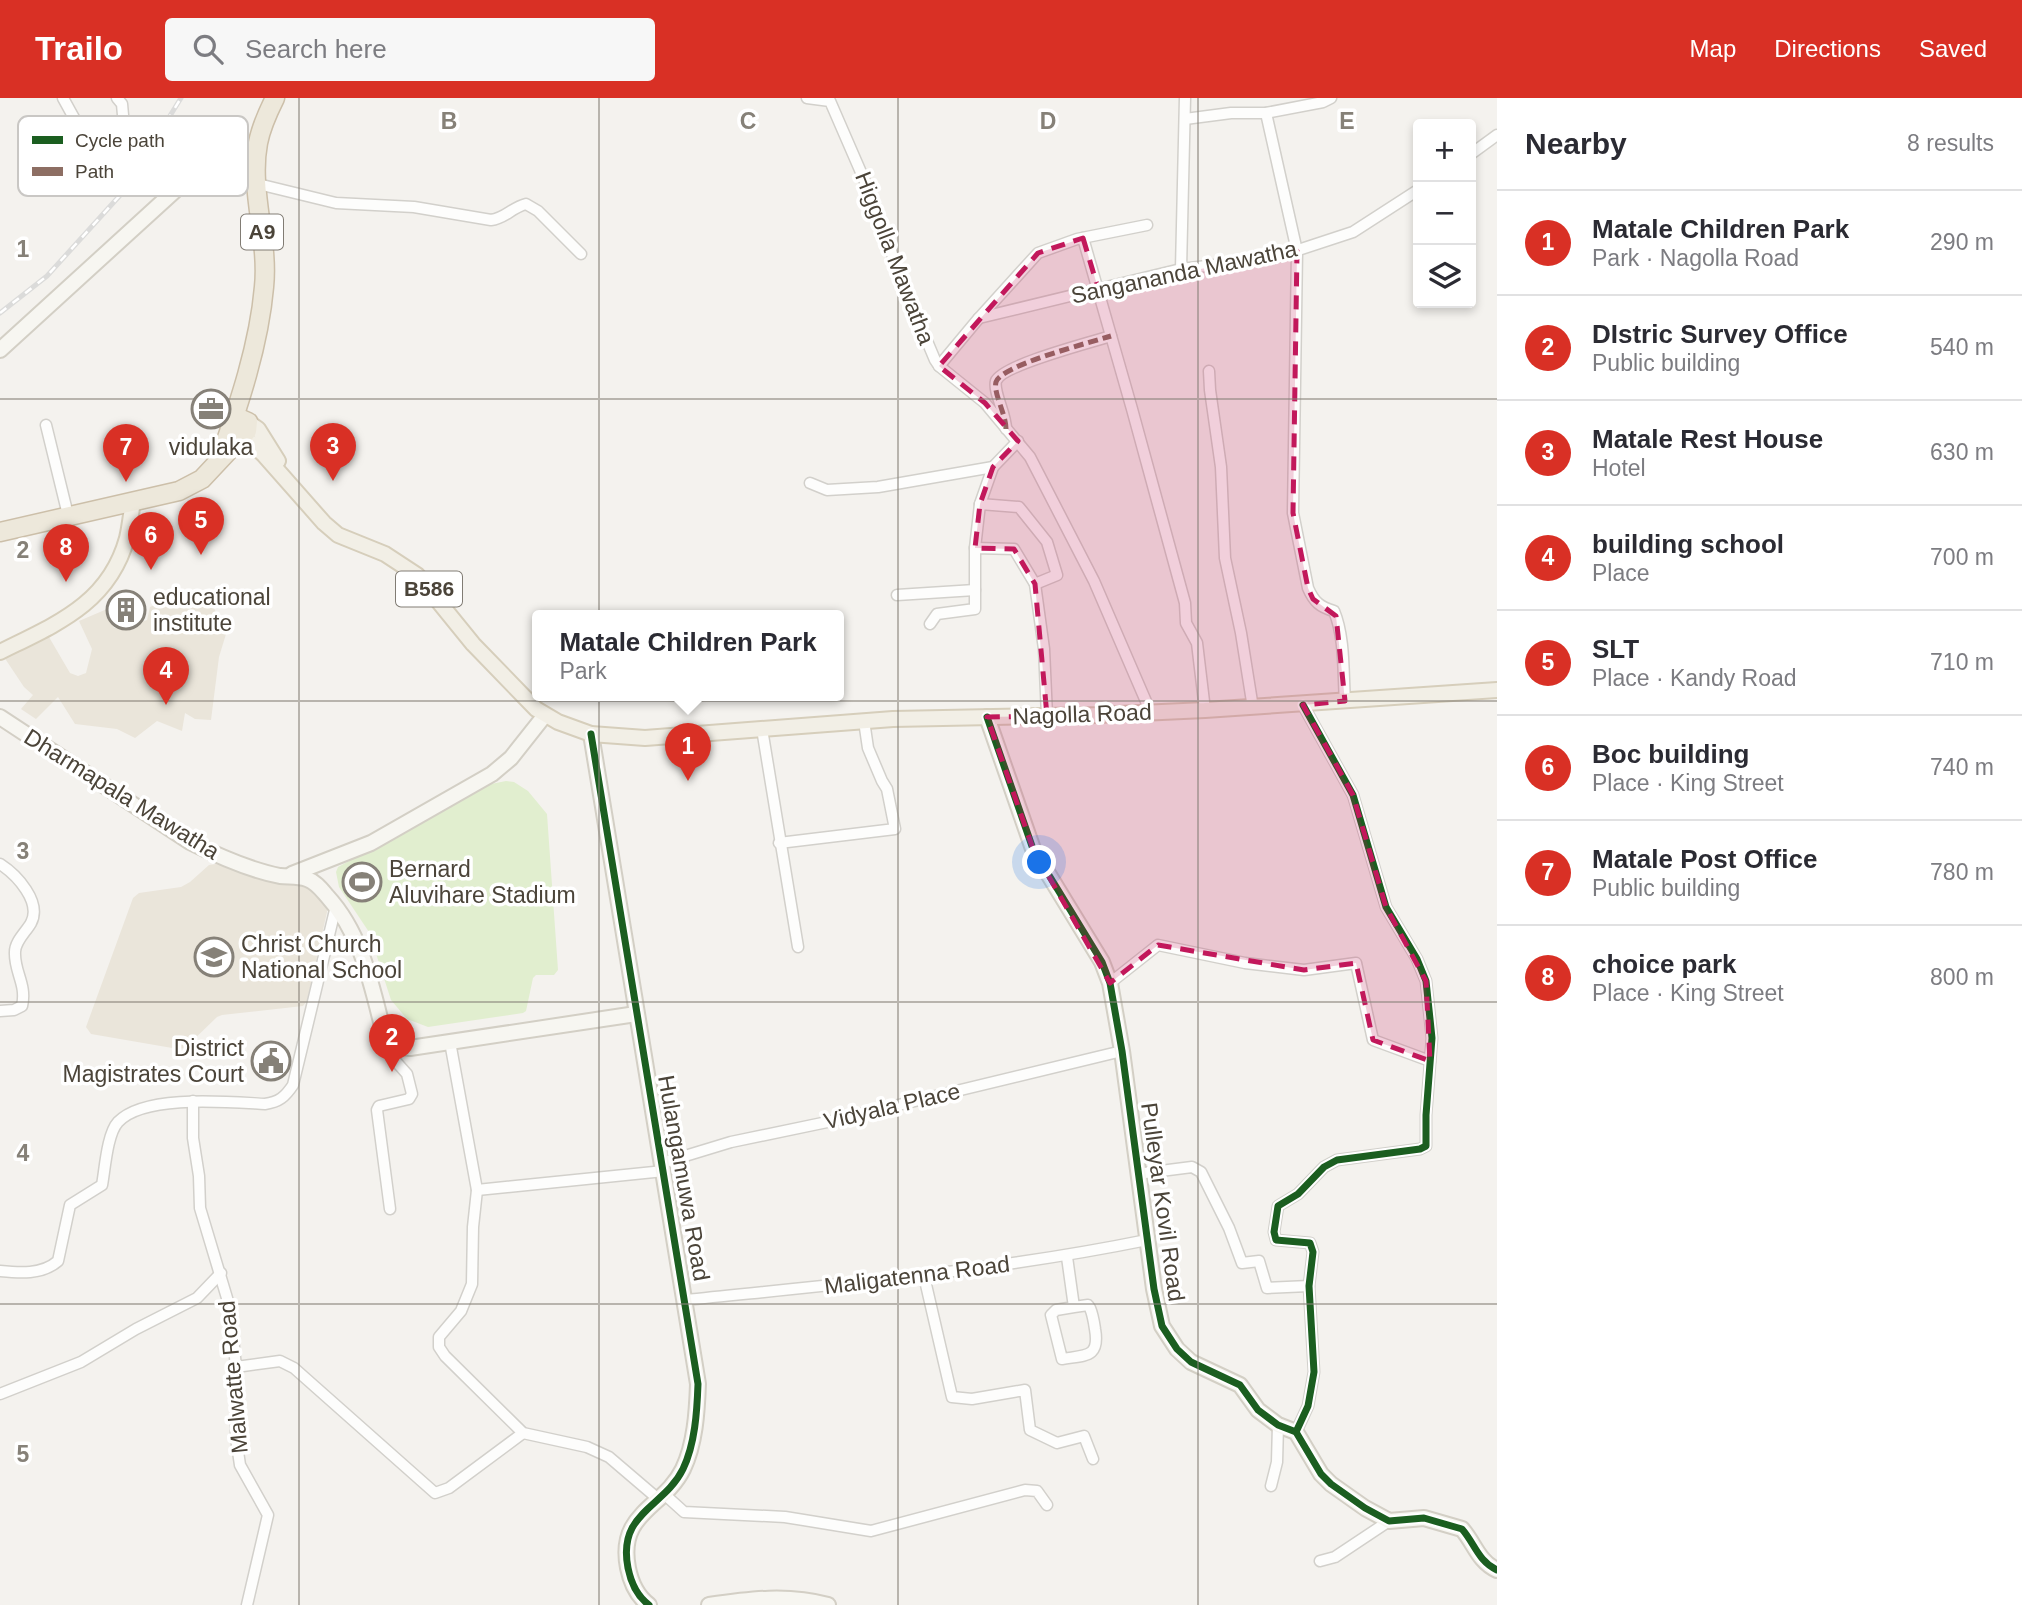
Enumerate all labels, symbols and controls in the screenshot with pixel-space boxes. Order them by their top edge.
search box [165,18,655,81]
text: Trailo [35,30,123,67]
icon: search [189,30,227,68]
text: Search here [245,34,387,64]
text: Map [1690,35,1736,62]
text: Directions [1774,35,1881,62]
text: Saved [1919,35,1987,62]
text: B [441,108,457,134]
text: C [740,108,756,134]
text: D [1040,108,1056,134]
text: E [1339,108,1355,134]
legend [18,116,248,196]
map controls [1413,119,1476,308]
button: + [1413,119,1476,182]
text: Nearby [1525,127,1627,160]
text: Cycle path [75,130,165,151]
text: 8 results [1907,130,1994,156]
text: Path [75,161,114,182]
street label: Higgolla Mawatha [850,168,940,348]
button: − [1413,182,1476,245]
road number: A9 [241,214,283,250]
text: Matale Children Park [1592,214,1849,244]
text: 1 [1542,229,1554,255]
text: 290 m [1930,229,1994,255]
street label: Sangananda Mawatha [1069,235,1299,309]
text: 1 [17,236,30,262]
button: layers [1413,245,1476,308]
text: Park · Nagolla Road [1592,245,1799,271]
text: DIstric Survey Office [1592,319,1848,349]
text: 2 [1542,334,1554,360]
text: 540 m [1930,334,1994,360]
text: Public building [1592,350,1740,376]
office icon: vidulaka [190,388,232,430]
pin: 3 [310,423,356,481]
pin: 7 [103,424,149,482]
text: Matale Rest House [1592,424,1823,454]
place label: vidulaka [169,434,253,460]
text: 3 [1542,439,1554,465]
text: 630 m [1930,439,1994,465]
text: Hotel [1592,455,1646,481]
pin: 5 [178,497,224,555]
pin: 6 [128,512,174,570]
pin: 8 [43,524,89,582]
text: building school [1592,529,1784,559]
text: 2 [17,537,29,563]
text: 4 [1542,544,1554,570]
text: 700 m [1930,544,1994,570]
text: Place [1592,560,1650,586]
road number: B586 [396,572,462,606]
place label: educational institute [153,584,271,636]
building icon: educational institute [105,589,147,631]
popup [532,610,844,701]
text: Matale Children Park [559,627,817,657]
text: SLT [1592,634,1639,664]
pin: 4 [143,647,189,705]
text: 5 [1542,649,1554,675]
text: 710 m [1930,649,1994,675]
text: Park [559,658,607,684]
text: Place · Kandy Road [1592,665,1797,691]
street label: Nagolla Road [1012,699,1152,729]
street label: Dharmapala Mawatha [20,723,224,865]
pin: 1 [665,723,711,781]
text: Boc building [1592,739,1749,769]
text: 6 [1542,754,1554,780]
text: 740 m [1930,754,1994,780]
text: Place · King Street [1592,770,1784,796]
text: 3 [17,838,29,864]
text: Matale Post Office [1592,844,1817,874]
your location [1022,845,1056,879]
place label: Bernard Aluvihare Stadium [389,856,576,908]
text: 7 [1542,859,1554,885]
text: 780 m [1930,859,1994,885]
sports icon: Bernard Aluvihare Stadium [341,861,383,903]
text: Public building [1592,875,1740,901]
place label: Christ Church National School [241,931,402,983]
school or university icon: Christ Church National School [193,936,235,978]
text: choice park [1592,949,1737,979]
text: 8 [1542,964,1554,990]
text: 800 m [1930,964,1994,990]
text: Place · King Street [1592,980,1784,1006]
pin: 2 [369,1014,415,1072]
place label: District Magistrates Court [62,1035,245,1087]
public building icon: District Magistrates Court [250,1040,292,1082]
street label: Hulangamuwa Road [653,1073,715,1283]
street label: Vidyala Place [821,1078,963,1134]
street label: Pulleyar Kovil Road [1136,1101,1190,1303]
text: 4 [17,1140,30,1166]
street label: Maligatenna Road [823,1251,1011,1299]
street label: Malwatte Road [213,1299,253,1455]
text: 5 [17,1441,30,1467]

